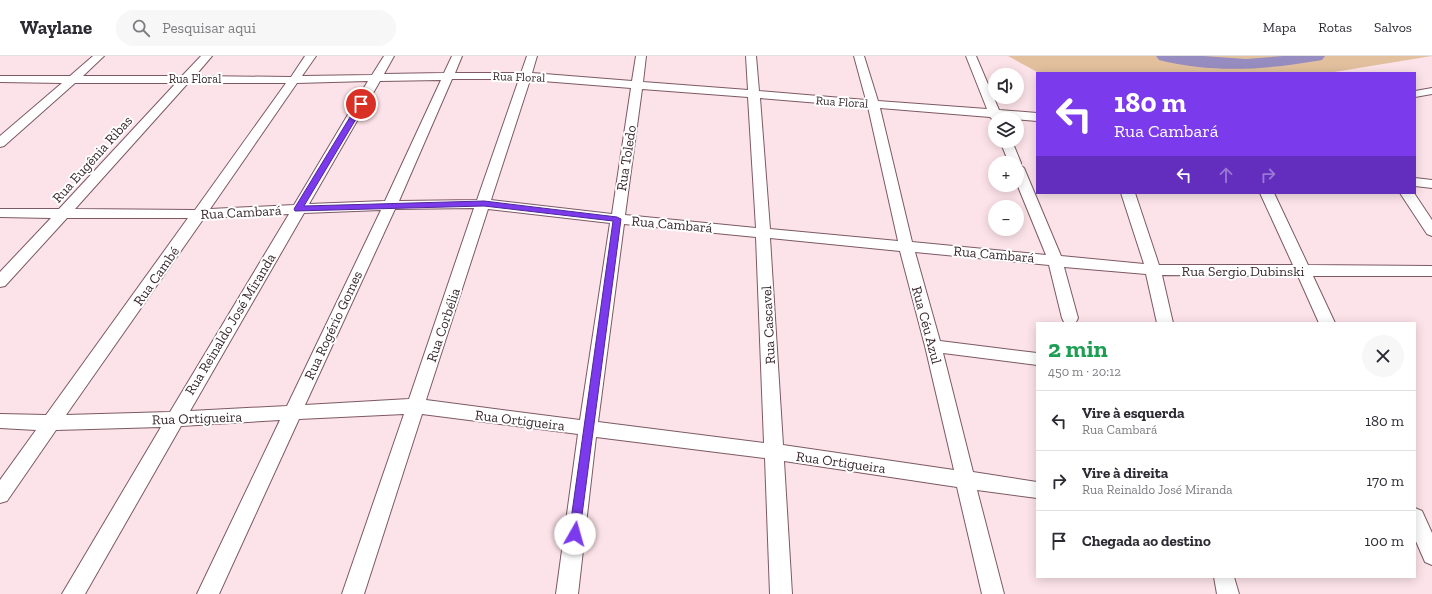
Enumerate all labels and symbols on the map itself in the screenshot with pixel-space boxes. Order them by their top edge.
street label: Rua Floral [492,69,546,85]
street label: Rua Floral [169,72,221,86]
pin [344,87,378,121]
street label: Rua Floral [815,93,869,111]
street label: Rua Eugênia Ribas [49,112,136,206]
street label: Rua Toledo [613,124,640,192]
street label: Rua Cambará [200,202,282,223]
street label: Rua Cambará [631,212,713,237]
street label: Rua Cambará [953,242,1035,267]
street label: Rua Cambé [130,243,183,309]
street label: Rua Reinaldo José Miranda [181,250,280,398]
street label: Rua Sergio Dubinski [1182,263,1304,280]
street label: Rua Rogério Gomes [301,268,366,382]
street label: Rua Céu Azul [908,284,945,366]
street label: Rua Cascavel [758,285,779,365]
street label: Rua Corbélia [423,286,464,364]
street label: Rua Ortigueira [474,407,566,434]
street label: Rua Ortigueira [152,408,243,429]
street label: Rua Ortigueira [795,448,887,477]
position arrow [554,513,596,555]

